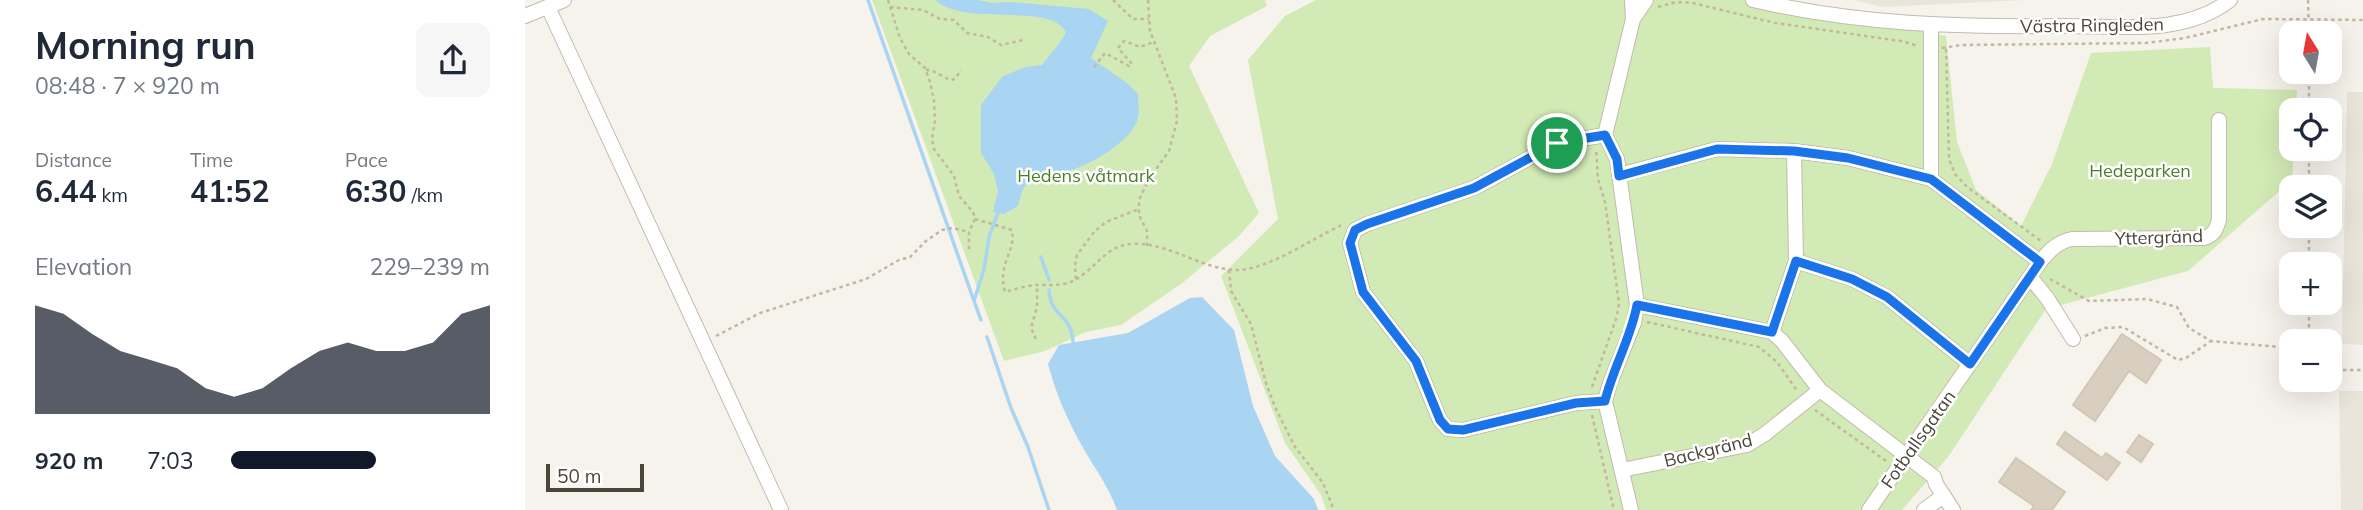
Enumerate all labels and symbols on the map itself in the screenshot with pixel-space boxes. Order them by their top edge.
street label: Västra Ringleden [2020,12,2164,38]
north arrow [2279,21,2341,84]
pin [1527,113,1587,173]
park label: Hedeparken [2089,159,2191,182]
park label: Hedens våtmark [1017,164,1155,187]
street label: Yttergränd [2113,224,2204,250]
street label: Fotballsgatan [1876,385,1960,493]
street label: Backgränd [1661,428,1755,472]
scale bar [546,461,644,493]

